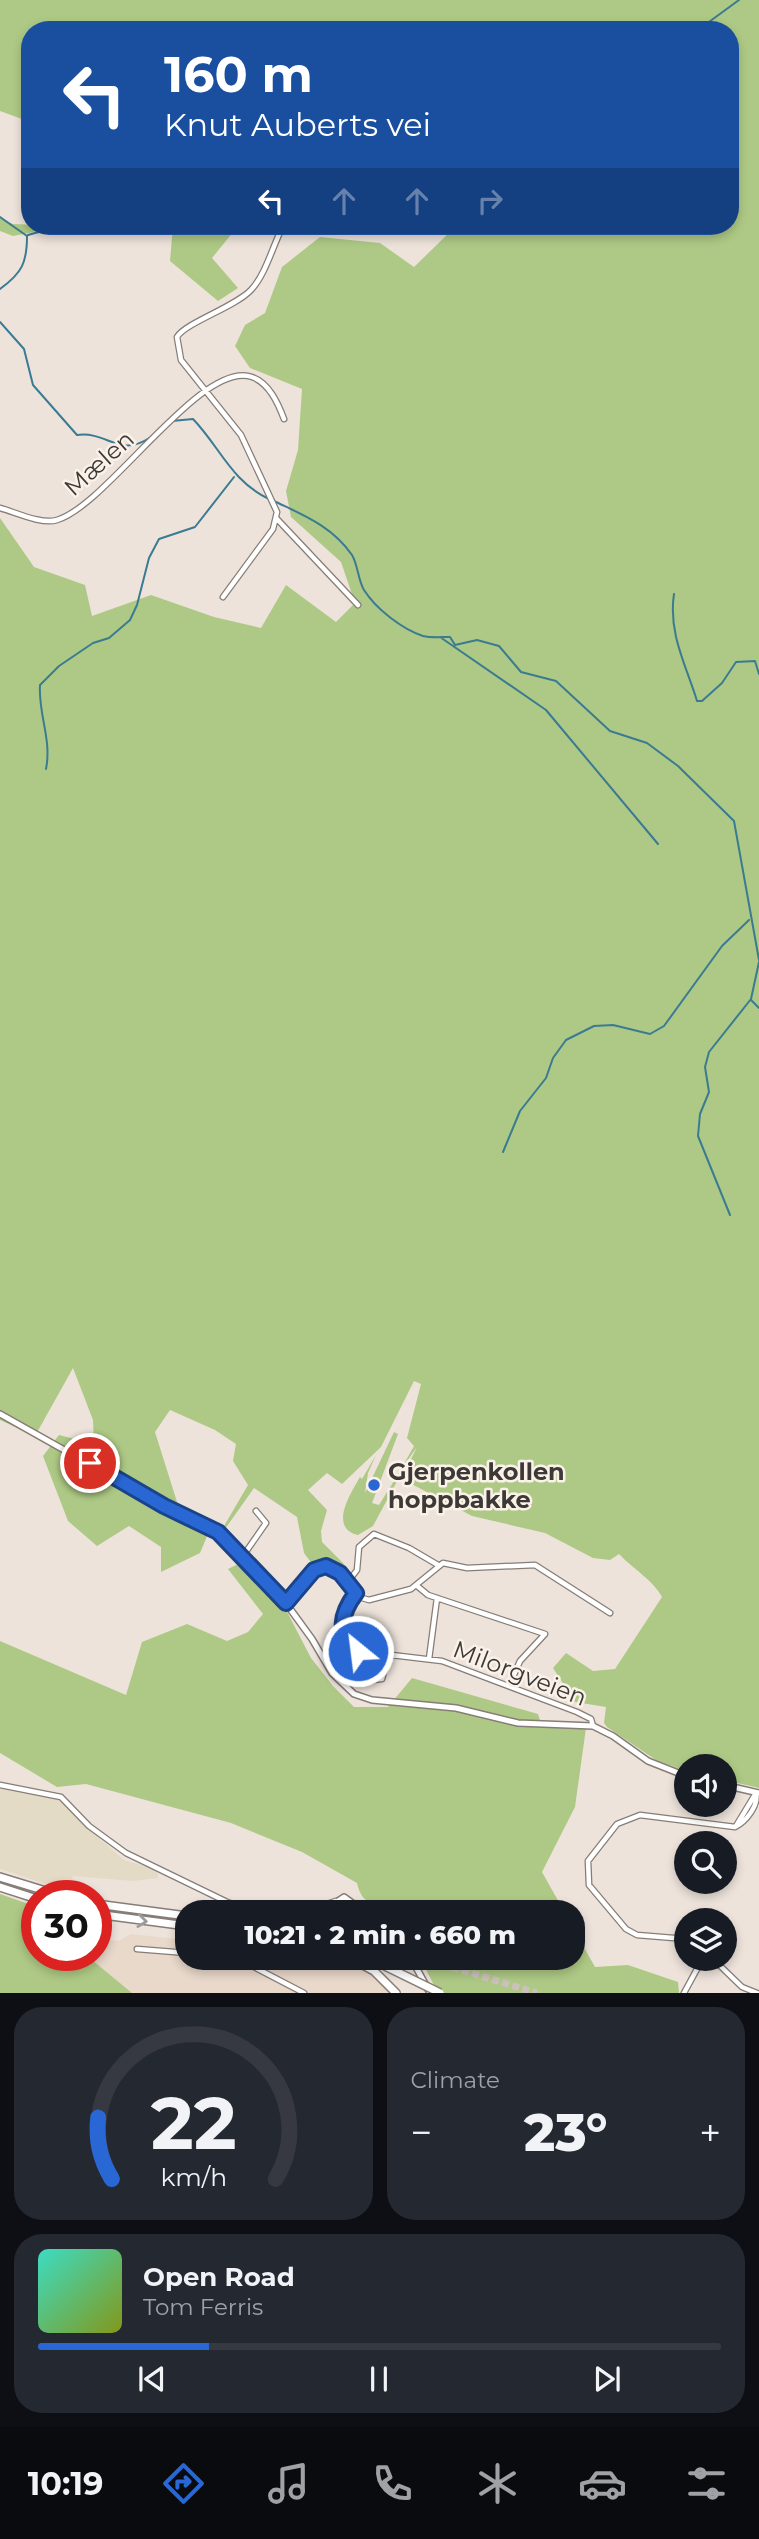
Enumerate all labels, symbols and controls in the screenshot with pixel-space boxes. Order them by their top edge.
text: 160 m [164,45,313,104]
icon: left [49,49,140,140]
text: Knut Auberts vei [164,105,431,144]
icon: left [252,182,290,220]
icon: ahead [325,182,363,220]
icon: ahead [398,182,436,220]
icon: right [471,182,509,220]
street label: Mælen [58,424,140,502]
pin [60,1433,120,1493]
icon: arrive [71,1444,109,1482]
place label: Gjerpenkollen hoppbakke [388,1457,565,1514]
marker: Gjerpenkollen hoppbakke [366,1477,382,1493]
position arrow [321,1614,395,1688]
street label: Milorgveien [449,1634,591,1712]
map controls [674,1754,737,1971]
button: sound [674,1754,737,1817]
button: search [674,1831,737,1894]
speed limit sign: 30 [21,1880,112,1971]
button: layers [674,1908,737,1971]
one-way arrow [136,1914,147,1929]
text: 10:21 · 2 min · 660 m [244,1919,516,1951]
text: Climate [411,2066,500,2094]
text: 22 [150,2080,236,2168]
text: 23° [524,2101,607,2164]
text: − [411,2109,432,2156]
text: + [699,2109,721,2156]
text: km/h [160,2162,227,2192]
text: Open Road [143,2261,295,2293]
text: Tom Ferris [143,2293,263,2321]
icon: previous [133,2360,171,2398]
icon: pause [360,2360,398,2398]
icon: next [588,2360,626,2398]
icon: directions [159,2459,208,2508]
icon: music [264,2459,313,2508]
icon: phone [368,2459,417,2508]
icon: climate [473,2459,522,2508]
icon: car [578,2459,627,2508]
icon: filters [682,2459,731,2508]
text: 10:19 [28,2464,103,2503]

